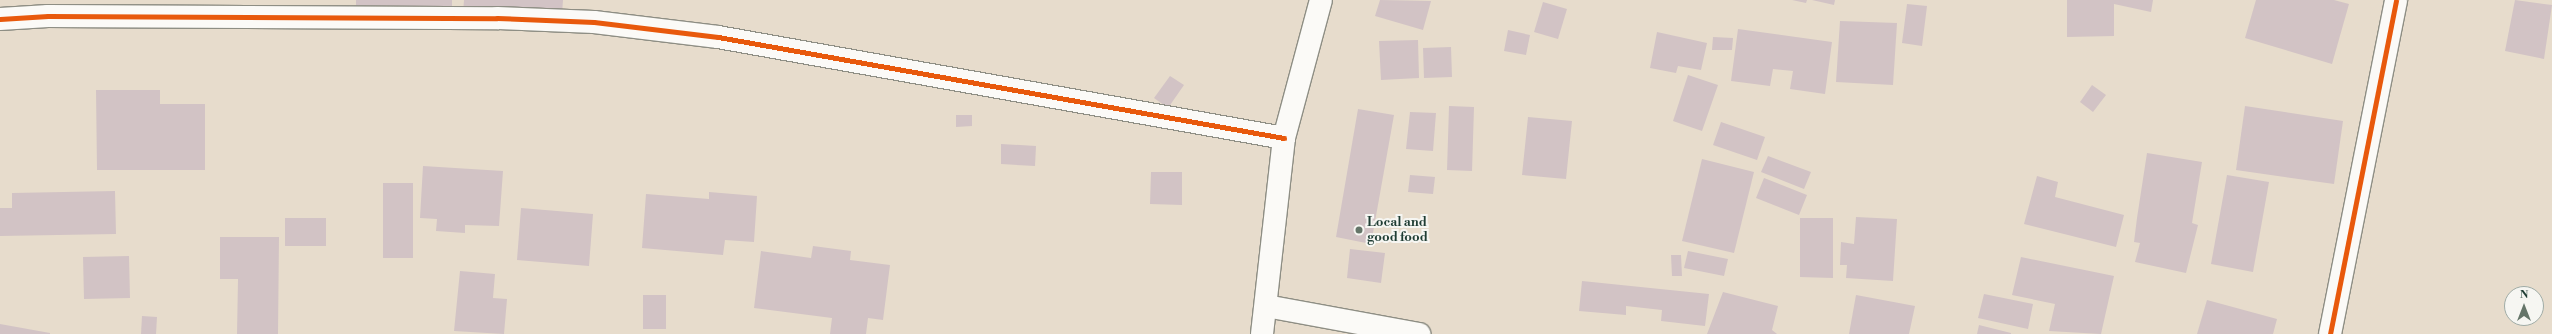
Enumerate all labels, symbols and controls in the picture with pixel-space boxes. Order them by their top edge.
place label: Local and good food [1367,215,1428,246]
marker: Local and good food [1354,225,1364,235]
north arrow [2504,286,2544,326]
text: N [2520,288,2528,302]

